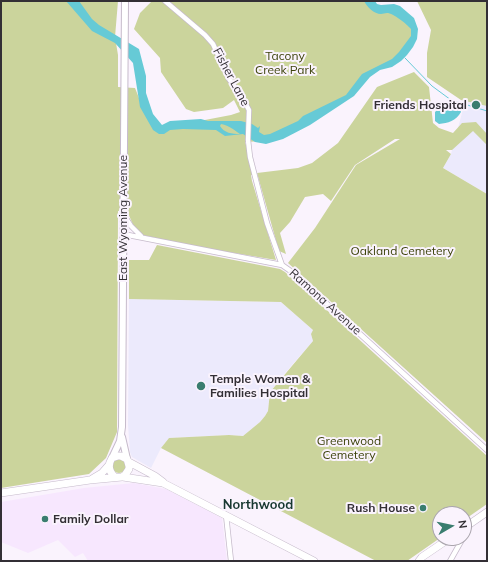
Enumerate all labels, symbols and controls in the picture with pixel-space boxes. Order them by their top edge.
street label: Fisher Lane [210,45,252,109]
park label: Tacony Creek Park [255,49,315,77]
place label: Friends Hospital [374,98,467,112]
marker: Friends Hospital [470,99,482,111]
street label: East Wyoming Avenue [116,155,130,281]
park label: Oakland Cemetery [350,244,454,258]
street label: Ramona Avenue [286,266,364,338]
place label: Temple Women & Families Hospital [210,372,310,400]
marker: Temple Women & Families Hospital [195,380,207,392]
park label: Greenwood Cemetery [317,434,381,462]
district label: Northwood [223,497,293,513]
place label: Rush House [347,501,415,515]
marker: Rush House [418,503,428,513]
north arrow [432,506,472,546]
place label: Family Dollar [53,512,129,526]
marker: Family Dollar [40,514,50,524]
text: N [455,519,470,529]

